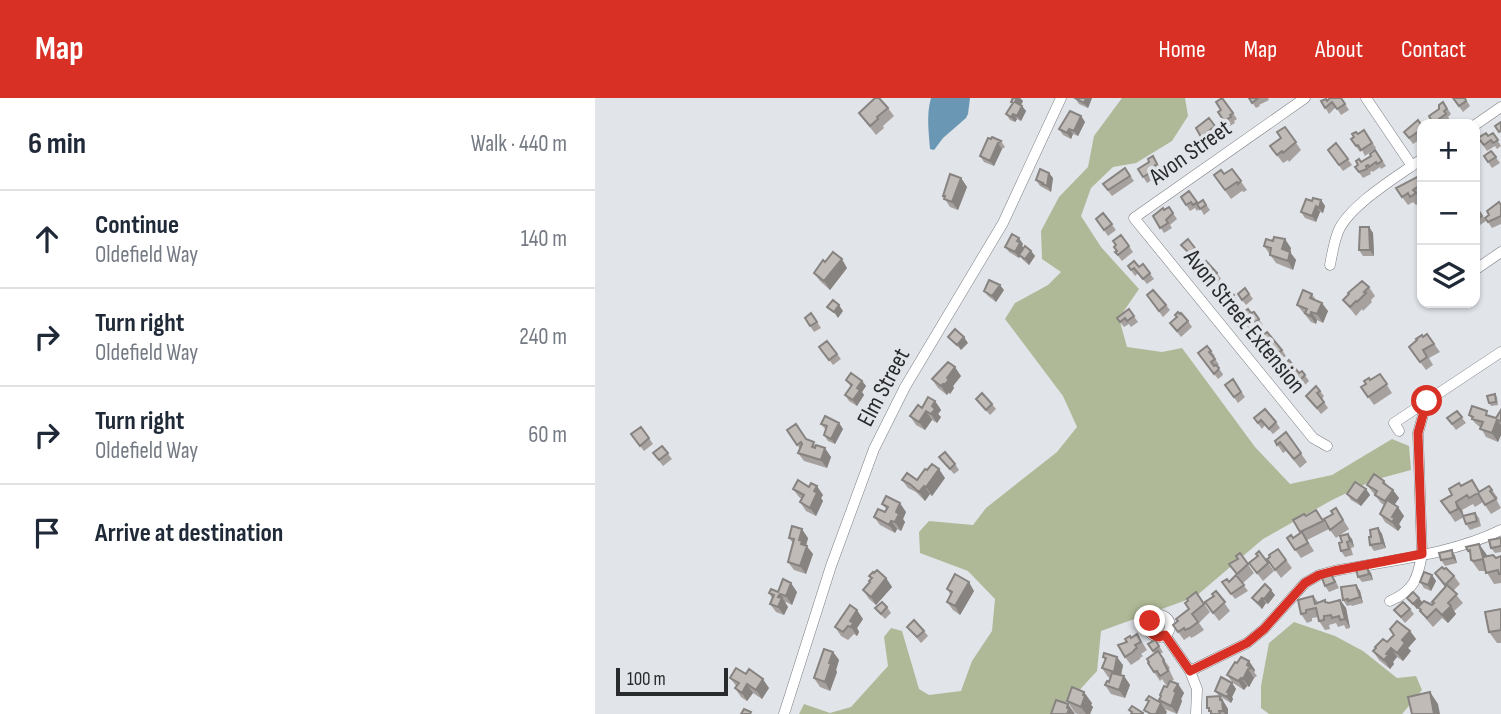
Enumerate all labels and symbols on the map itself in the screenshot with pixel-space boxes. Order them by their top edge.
street label: Avon Street [1143,114,1237,192]
street label: Avon Street Extension [1177,243,1311,399]
street label: Elm Street [851,343,916,431]
route start [1411,385,1442,416]
route end [1134,605,1165,636]
scale bar [616,665,728,697]

